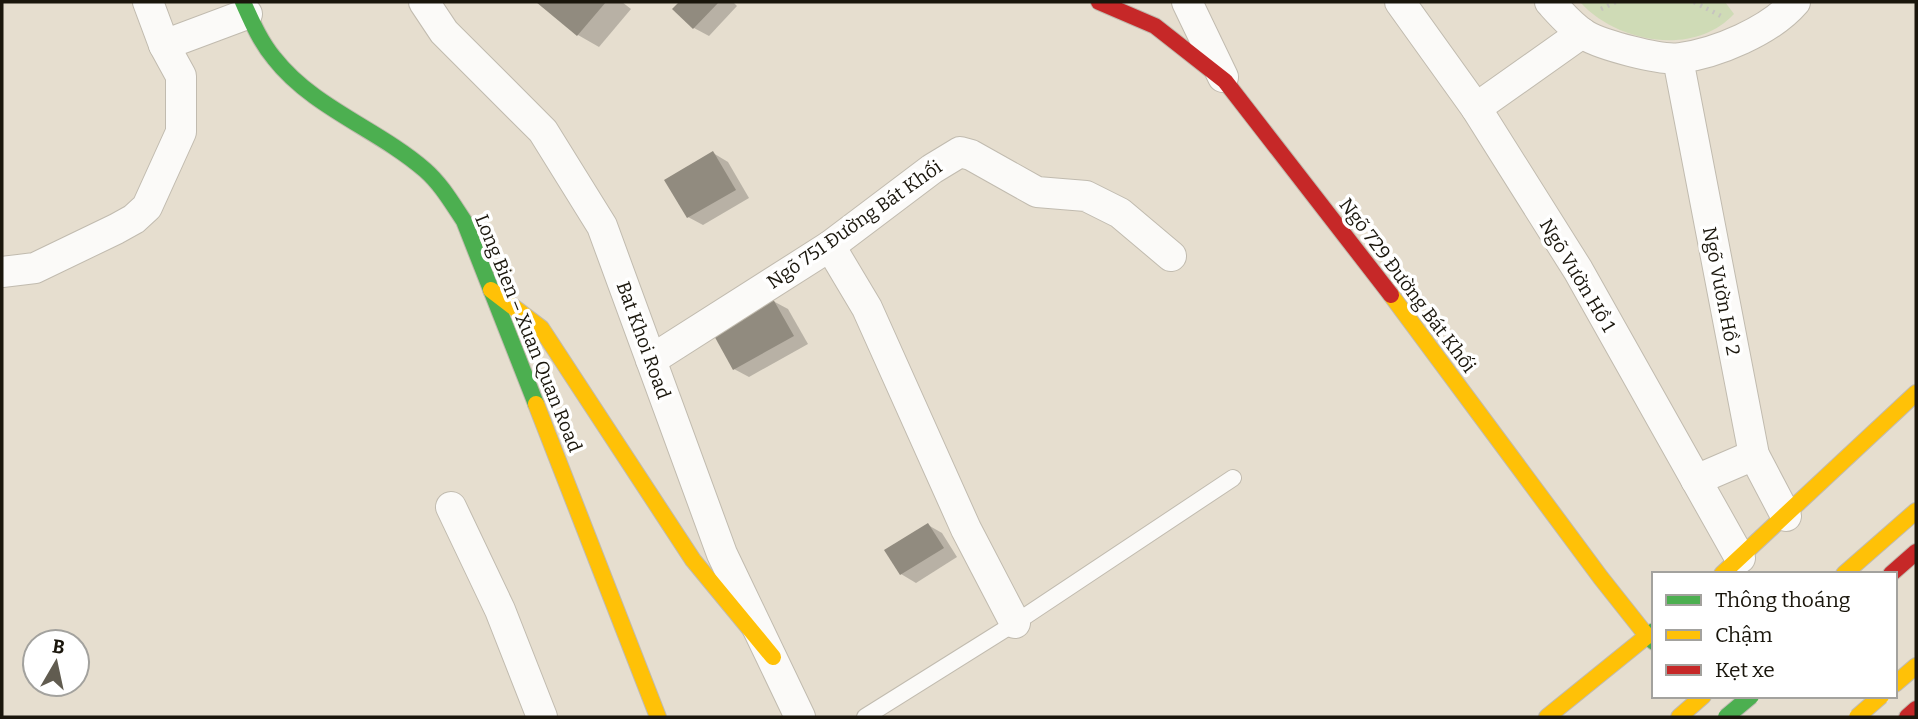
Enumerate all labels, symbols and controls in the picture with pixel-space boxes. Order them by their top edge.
street label: Ngõ 751 Đường Bát Khối [762,155,946,294]
street label: Ngõ 729 Đường Bát Khối [1335,194,1481,377]
street label: Long Bien – Xuan Quan Road [470,211,587,455]
street label: Ngõ Vườn Hồ 1 [1535,214,1621,336]
street label: Ngõ Vườn Hồ 2 [1698,225,1745,357]
street label: Bat Khoi Road [612,278,675,402]
legend [1652,572,1897,698]
text: Thông thoáng [1715,587,1851,613]
text: Chậm [1715,622,1773,648]
north arrow [21,628,91,698]
text: B [51,634,66,659]
text: Kẹt xe [1715,657,1775,683]

